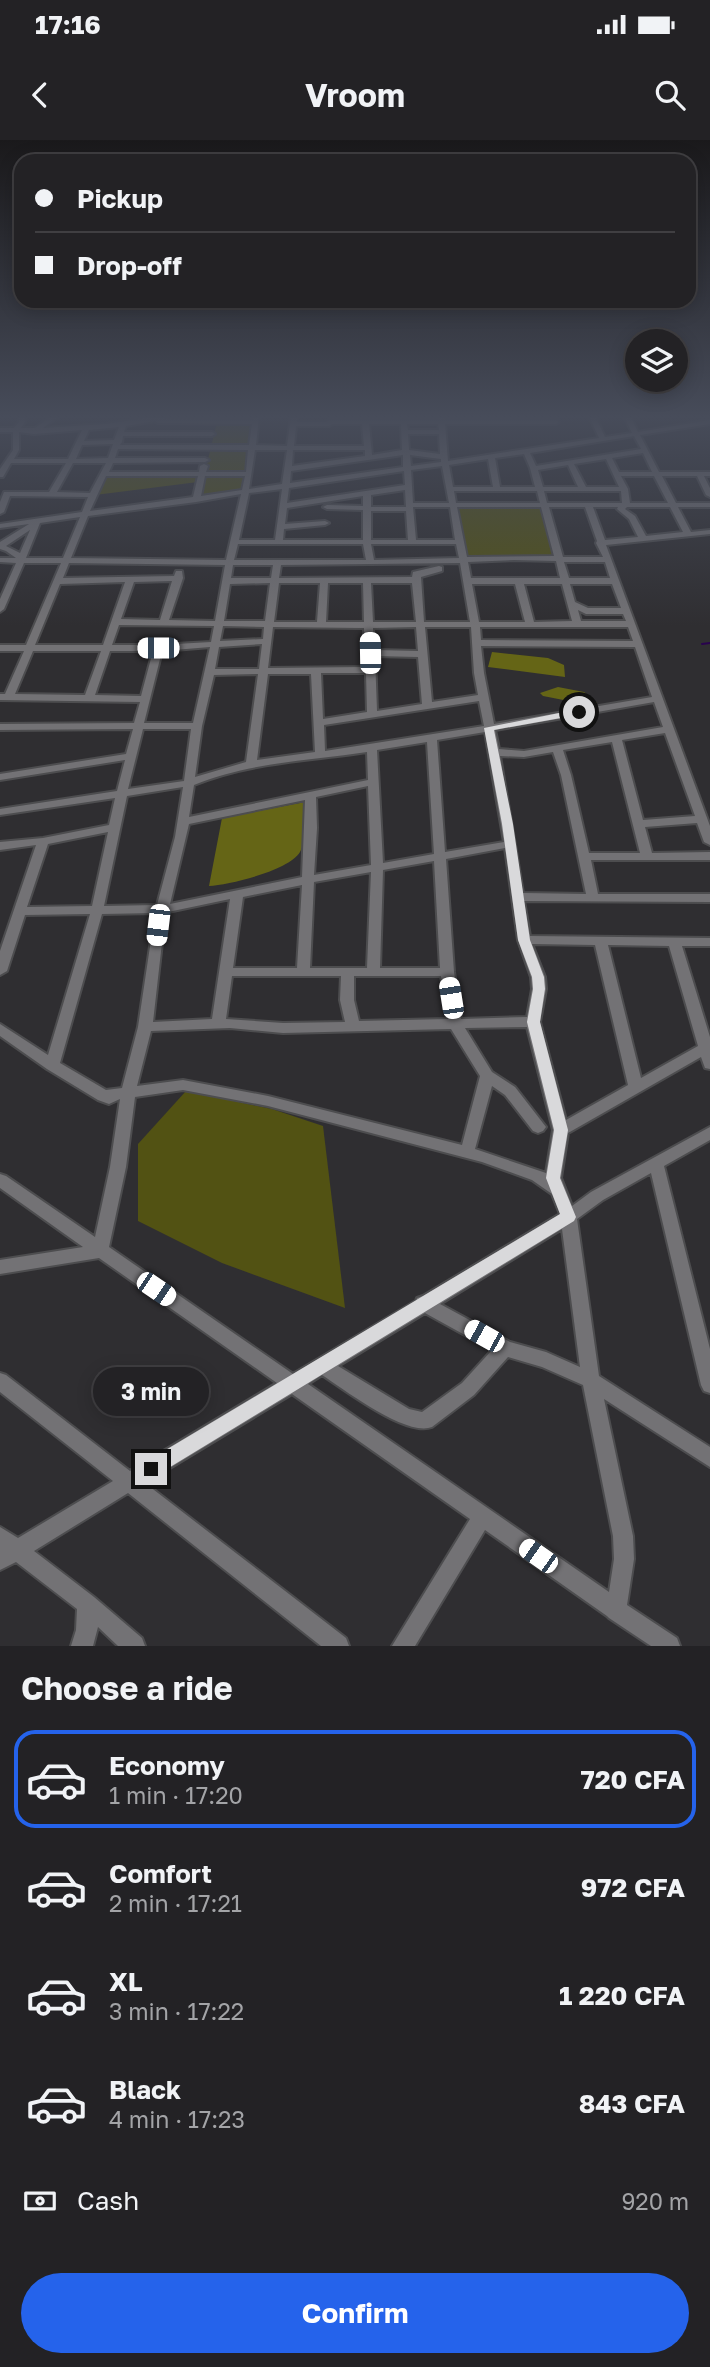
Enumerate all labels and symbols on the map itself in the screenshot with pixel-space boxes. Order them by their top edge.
car [360,632,381,674]
car [138,638,180,659]
route start [563,696,595,728]
car [146,903,171,947]
car [438,976,465,1020]
car [133,1269,180,1309]
car [461,1317,508,1355]
callout: 3 min [93,1368,209,1416]
route end [135,1453,167,1485]
car [515,1535,562,1577]

